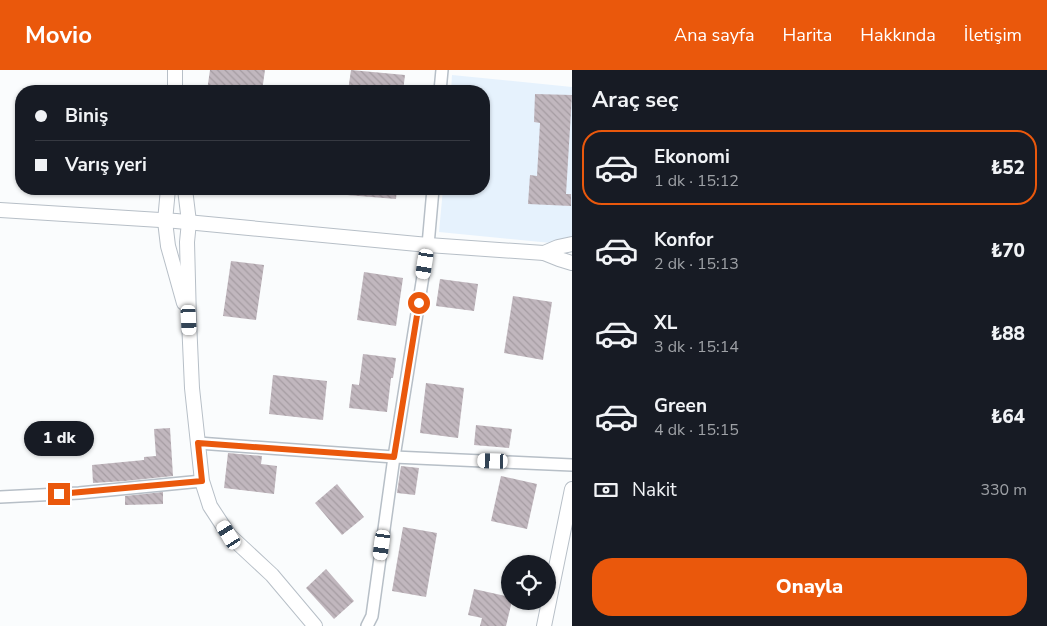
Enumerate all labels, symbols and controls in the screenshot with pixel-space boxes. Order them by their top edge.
text: Movio [25,19,92,51]
text: Ana sayfa [674,23,754,47]
text: Harita [782,23,832,47]
text: Hakkında [860,23,936,47]
text: İletişim [964,23,1022,47]
text: Araç seç [592,85,678,115]
text: Biniş [65,103,108,129]
text: Ekonomi [654,144,730,170]
icon: car [594,145,639,190]
text: Varış yeri [65,152,147,178]
text: ₺52 [991,155,1025,181]
text: 1 dk · 15:12 [654,170,739,192]
text: Konfor [654,227,714,253]
icon: car [594,228,639,273]
text: ₺70 [991,238,1025,264]
car [415,248,434,280]
text: 2 dk · 15:13 [654,253,739,275]
route start [408,292,430,314]
car [180,305,197,335]
text: XL [654,310,677,336]
icon: car [594,311,639,356]
text: ₺88 [991,321,1025,347]
text: 3 dk · 15:14 [654,336,739,358]
text: Green [654,393,707,419]
icon: car [594,394,639,439]
text: ₺64 [991,404,1025,430]
text: 4 dk · 15:15 [654,419,739,441]
callout: 1 dk [24,422,94,456]
text: 1 dk [43,427,75,449]
car [477,453,508,469]
icon: cash [592,476,620,504]
text: Nakit [632,477,677,503]
text: 330 m [980,479,1027,501]
route end [48,483,70,505]
car [214,518,243,552]
car [372,529,391,561]
map controls [501,555,556,610]
button: locate [501,555,556,610]
button: Onayla [592,558,1027,616]

